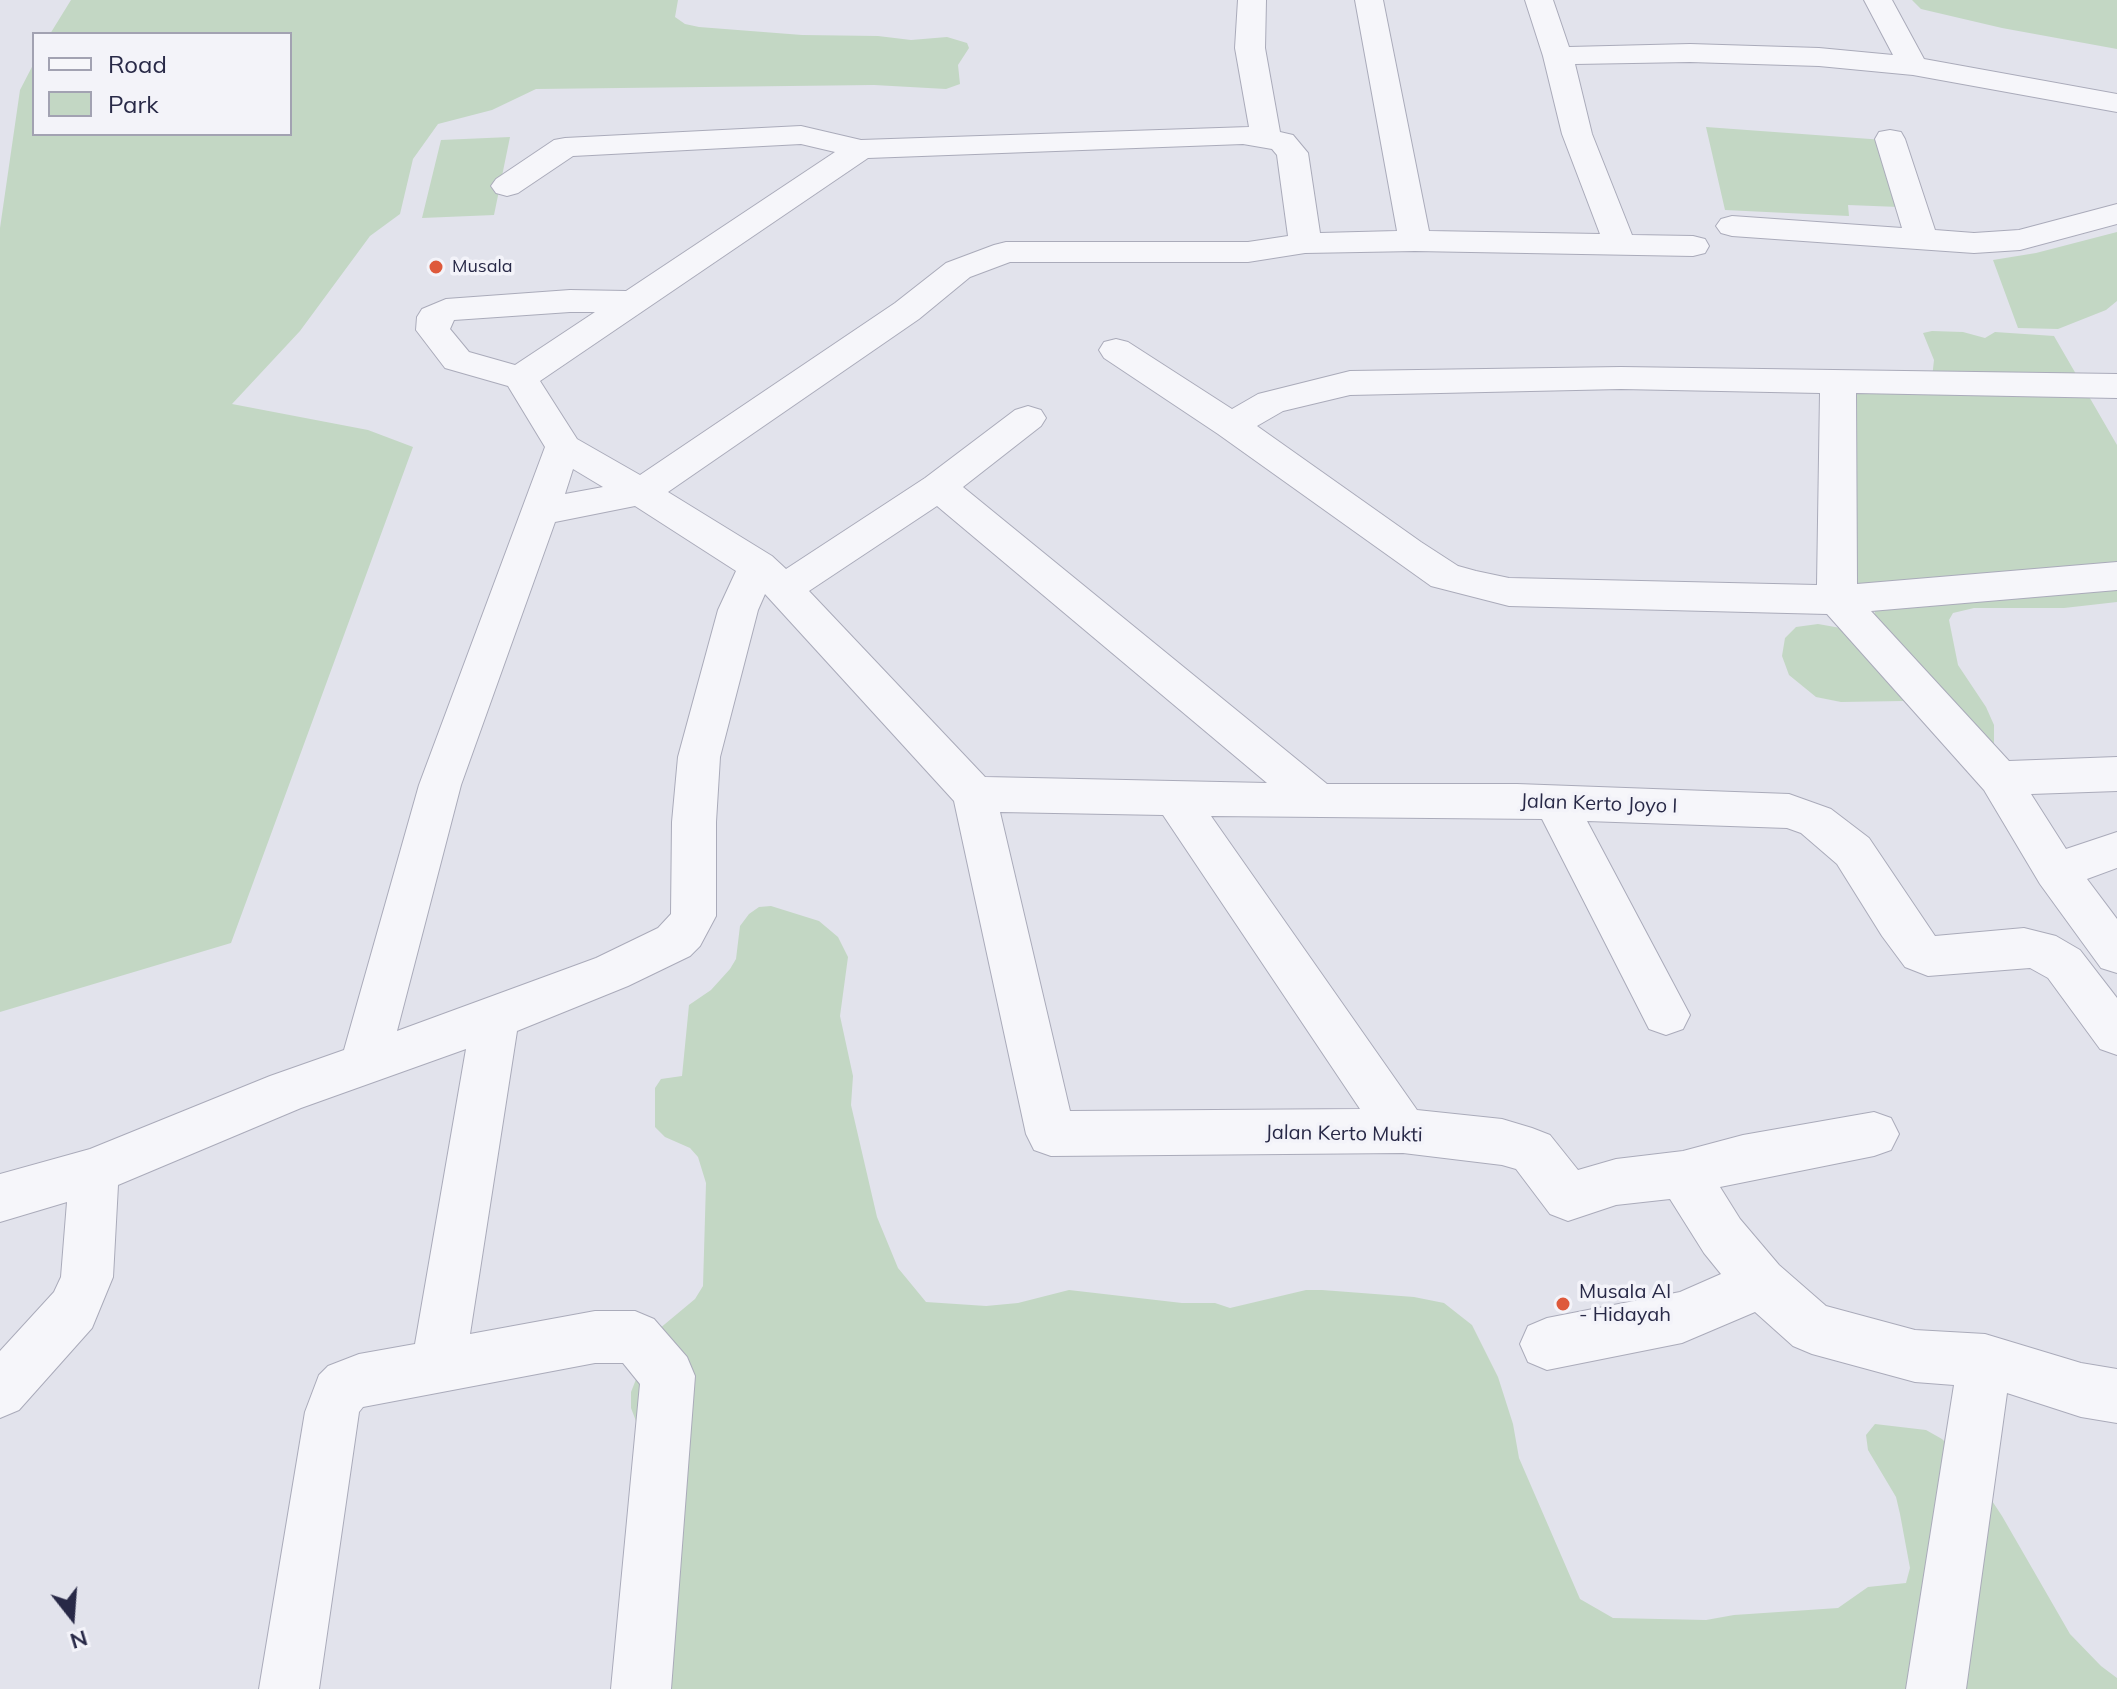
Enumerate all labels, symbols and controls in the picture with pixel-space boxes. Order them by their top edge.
legend [32,32,292,136]
text: Road [108,49,167,79]
text: Park [108,89,159,119]
place label: Musala [452,256,513,278]
marker: Musala [427,258,445,276]
street label: Jalan Kerto Joyo I [1520,789,1678,819]
street label: Jalan Kerto Mukti [1265,1121,1423,1147]
place label: Musala Al - Hidayah [1579,1280,1671,1327]
marker: Musala Al - Hidayah [1554,1295,1572,1313]
north arrow [32,1577,112,1657]
text: N [67,1624,91,1656]

